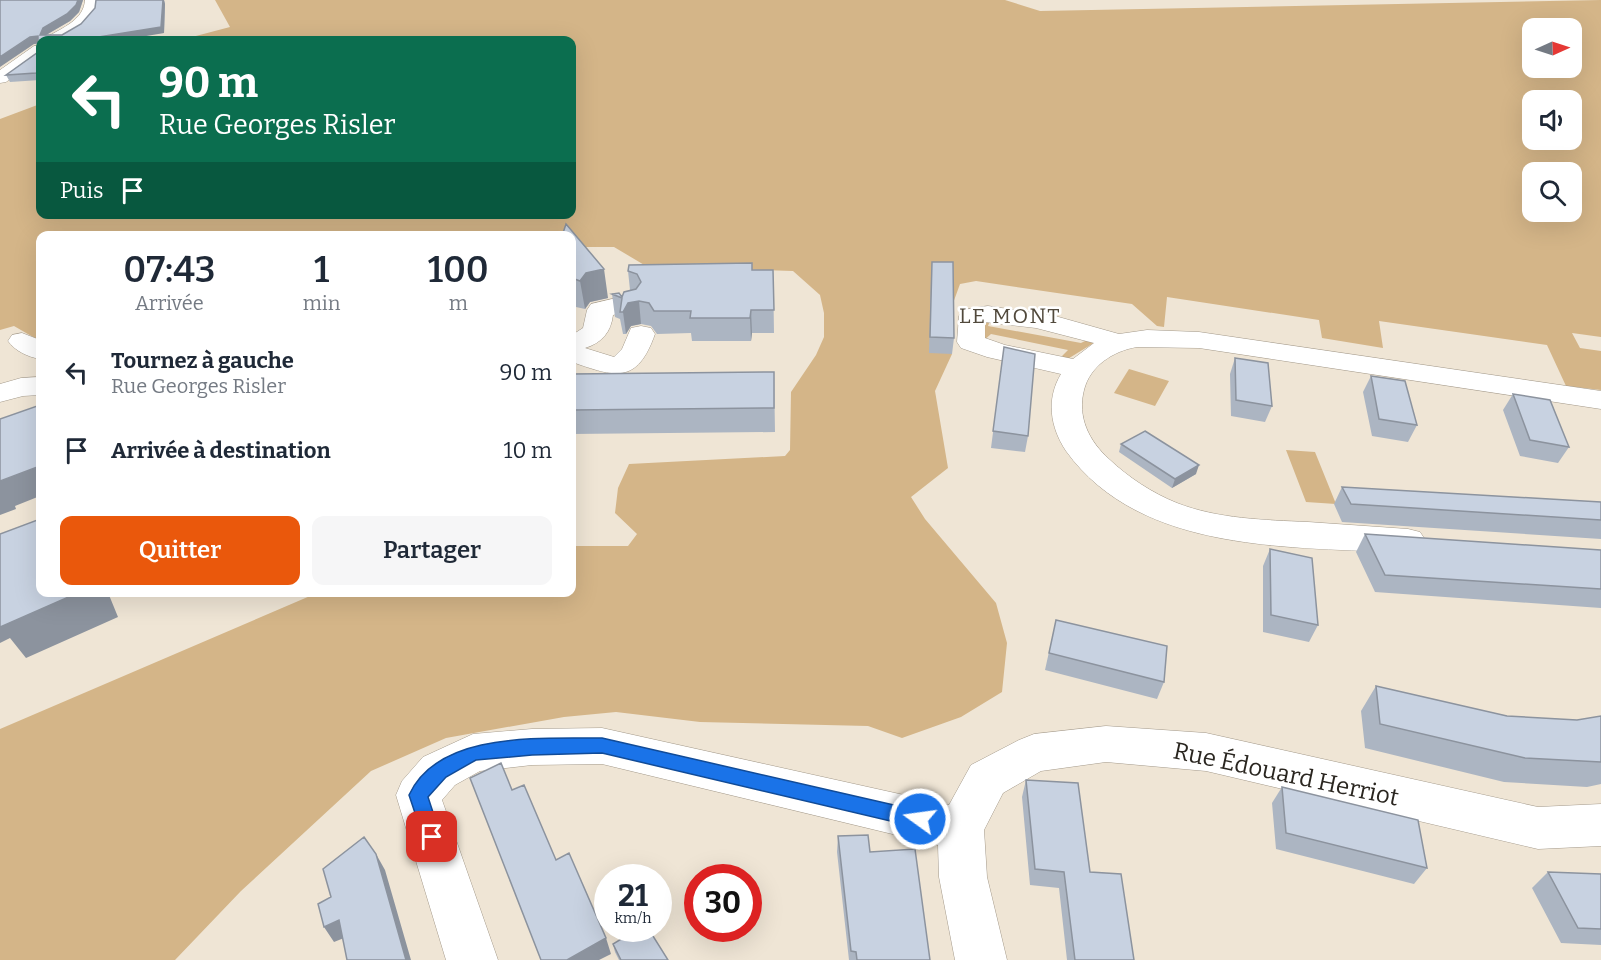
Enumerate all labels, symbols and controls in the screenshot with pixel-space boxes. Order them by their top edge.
north arrow [1522,18,1582,78]
map controls [1522,18,1582,222]
text: 90 m [159,58,258,108]
icon: left [60,60,138,138]
button: sound [1522,90,1582,150]
text: Rue Georges Risler [159,109,395,141]
button: search [1522,162,1582,222]
icon: arrive [116,174,149,207]
text: Puis [60,177,104,204]
text: 07:43 [123,248,216,292]
text: 1 [314,248,329,292]
text: 100 [428,248,489,292]
text: Arrivée [135,291,204,315]
text: min [303,291,340,315]
text: m [449,291,468,315]
district label: LE MONT [959,303,1061,329]
text: Tournez à gauche [111,347,294,374]
icon: left [60,356,93,389]
text: 90 m [500,359,552,386]
text: Rue Georges Risler [111,374,286,398]
icon: arrive [60,434,93,467]
text: Arrivée à destination [111,437,331,464]
text: 10 m [504,437,552,464]
button: Quitter [60,516,300,585]
button: Partager [312,516,552,585]
street label: Rue Édouard Herriot [1171,735,1402,812]
position arrow [888,787,952,851]
pin [406,811,457,862]
icon: arrive [415,820,448,853]
speed limit sign: 30 [684,864,762,942]
text: 21 [618,878,648,914]
text: km/h [614,909,652,927]

